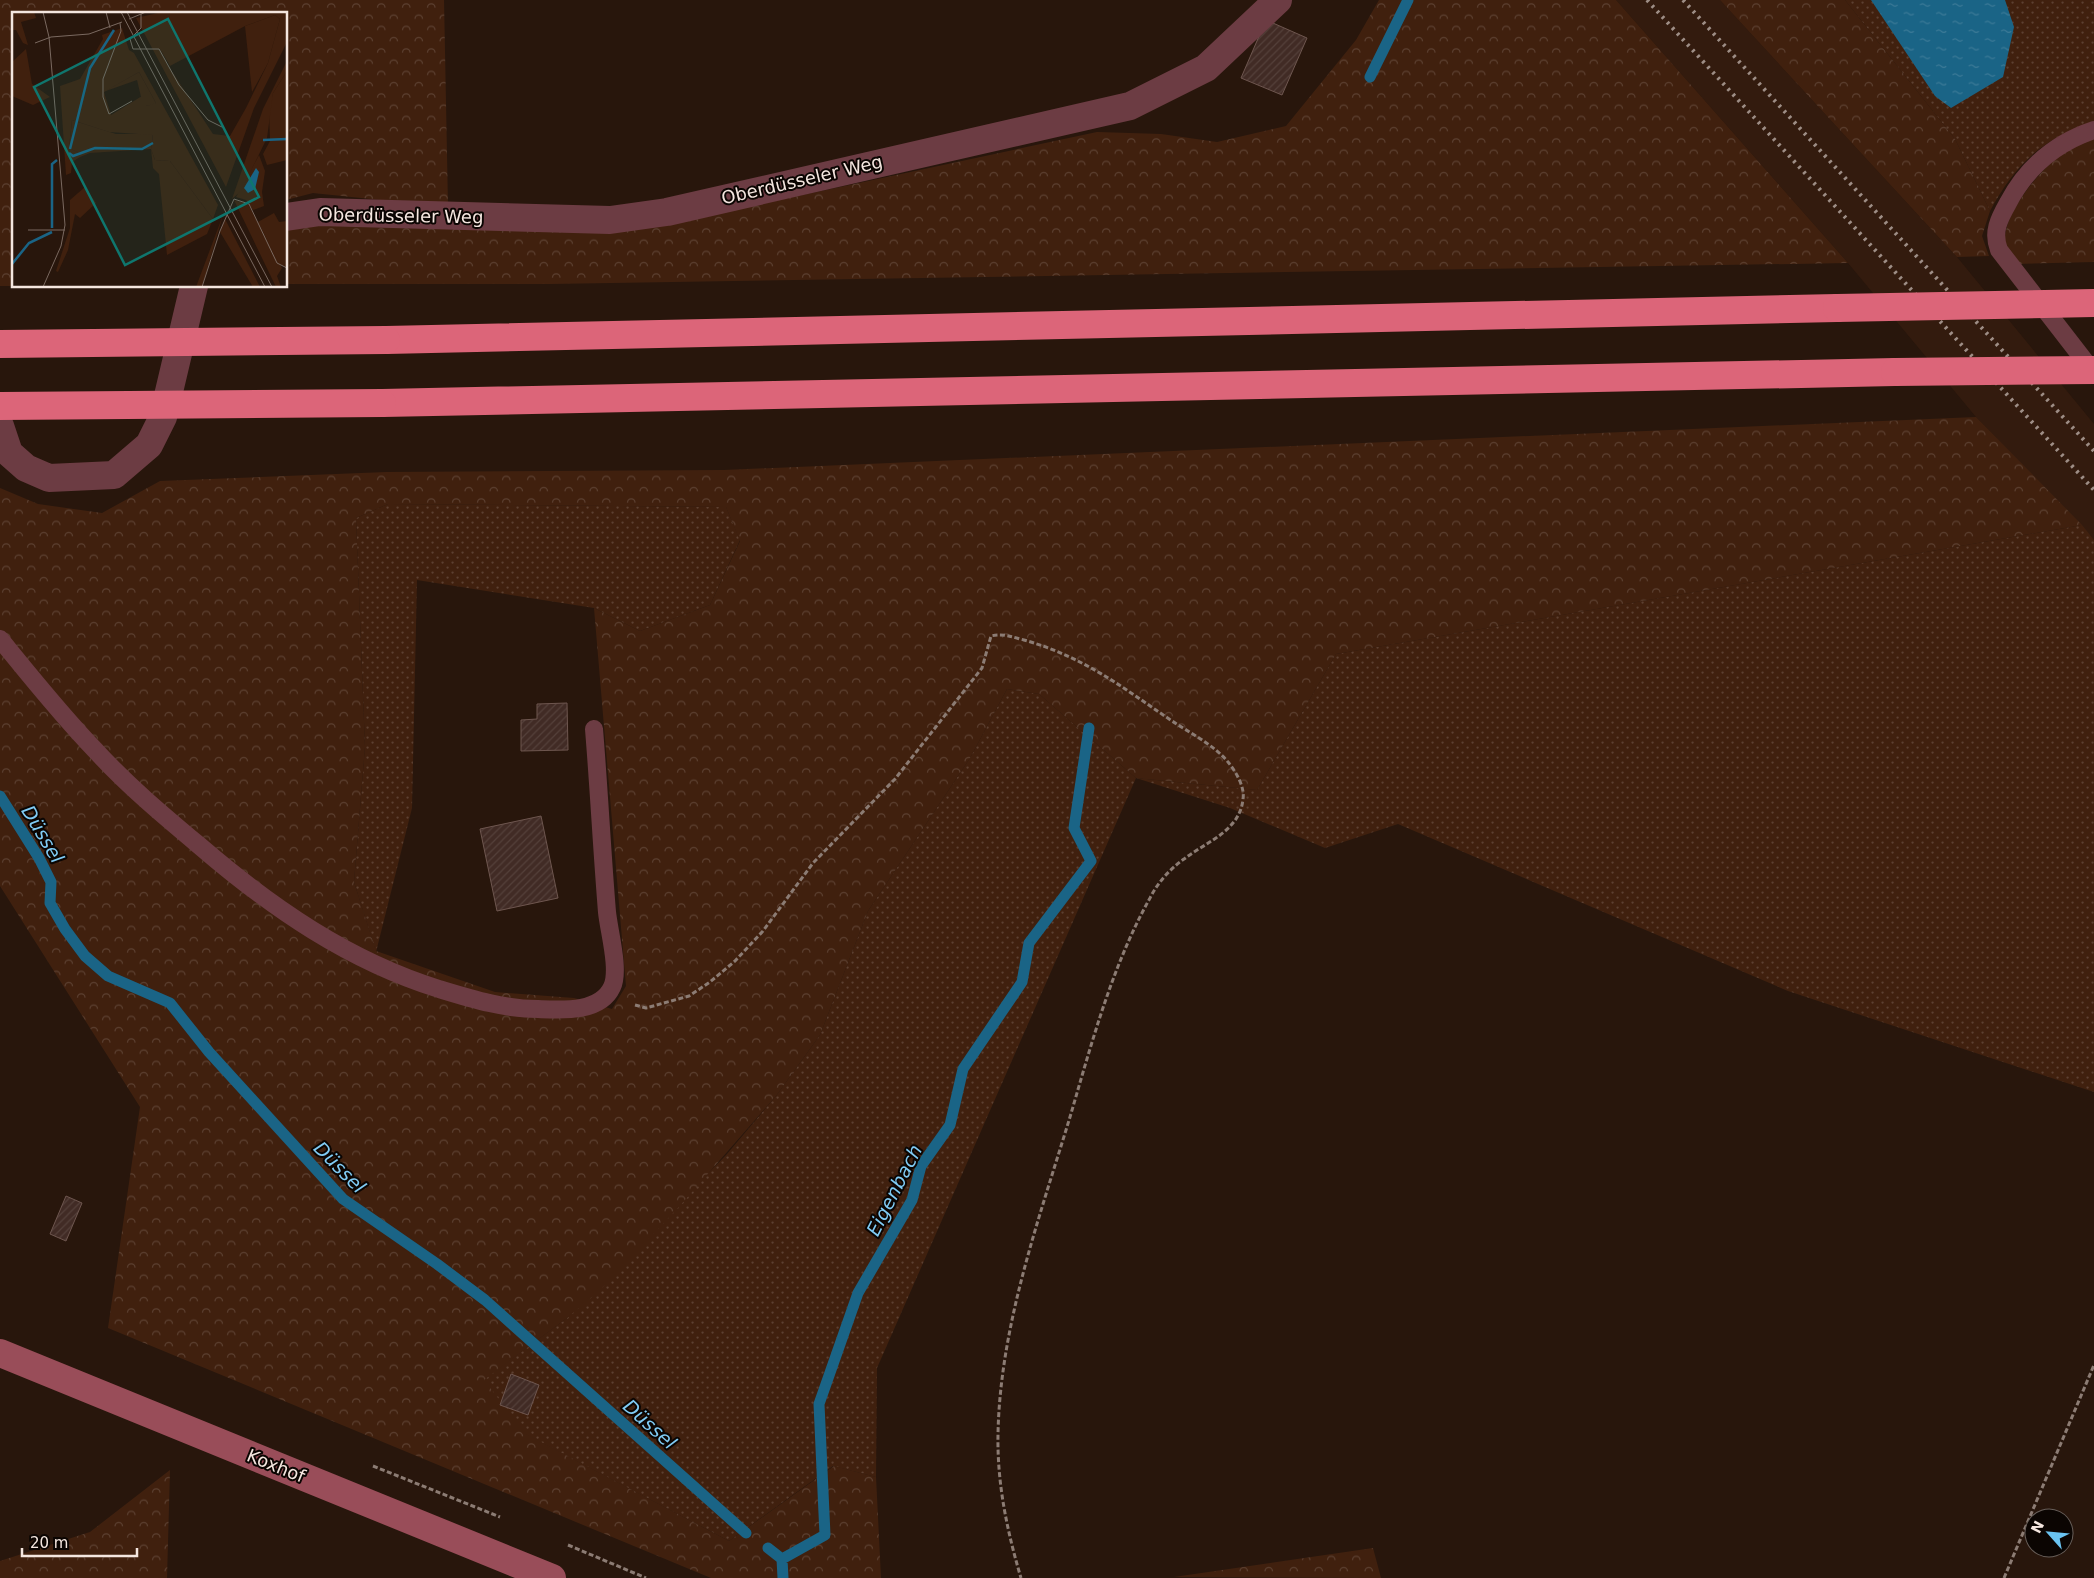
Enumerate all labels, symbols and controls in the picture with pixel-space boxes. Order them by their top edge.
inset map [12,12,288,288]
street label: Oberdüsseler Weg [719,151,885,208]
street label: Oberdüsseler Weg [318,204,484,227]
water label: Düssel [17,801,69,867]
water label: Düssel [310,1137,371,1198]
water label: Eigenbach [862,1141,926,1239]
water label: Düssel [619,1395,681,1454]
street label: Koxhof [244,1444,309,1487]
north arrow [2024,1508,2074,1558]
text: N [2028,1518,2047,1536]
scale bar [22,1526,138,1558]
text: 20 m [30,1534,68,1552]

